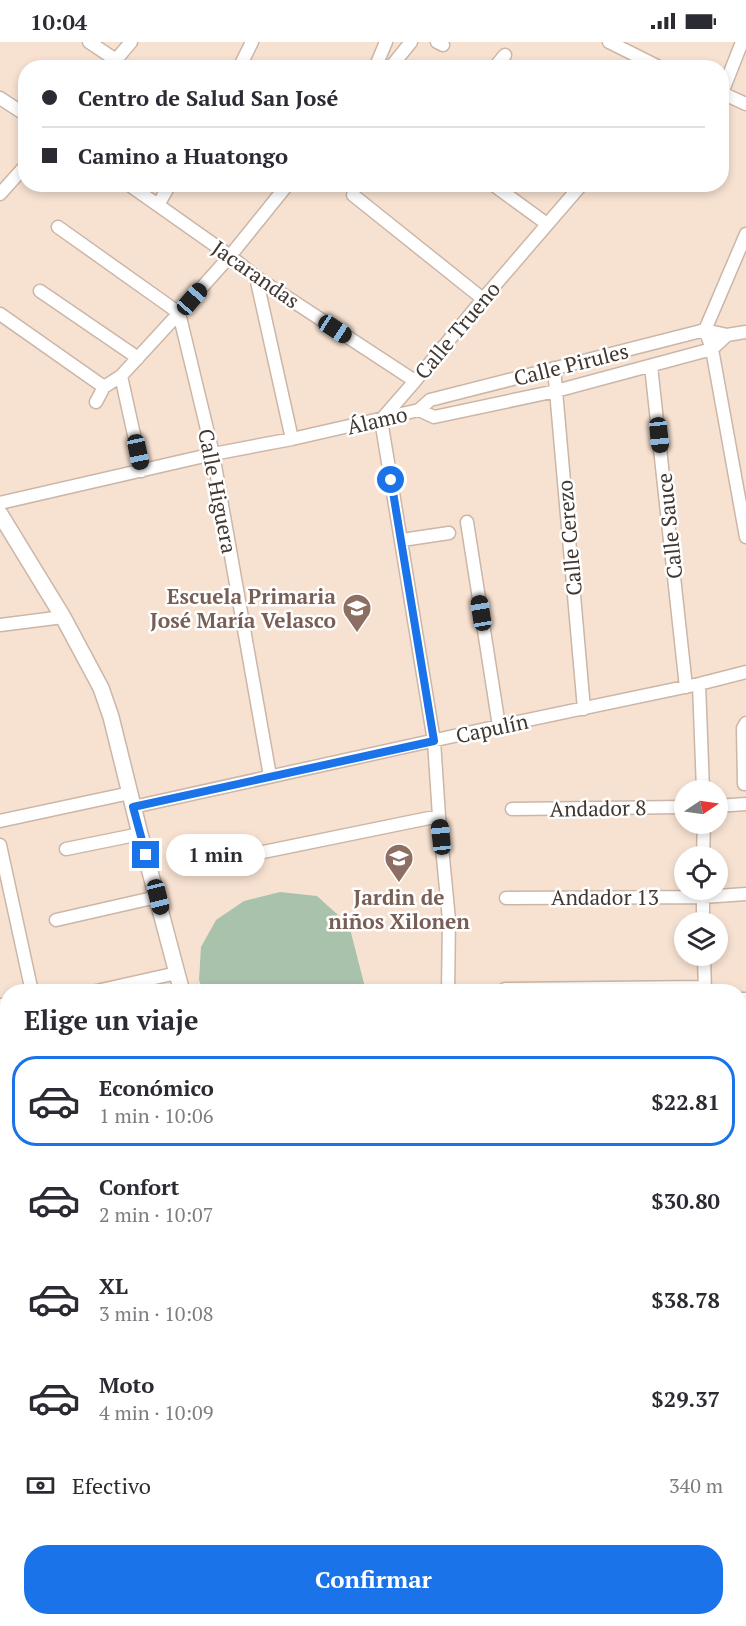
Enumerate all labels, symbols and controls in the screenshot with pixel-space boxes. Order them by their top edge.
text: 10:04 [30,7,87,36]
text: Centro de Salud San José [78,83,338,112]
text: Camino a Huatongo [78,141,288,170]
street label: Jacarandas [207,234,305,314]
street label: Calle Trueno [408,275,506,385]
car [173,280,211,318]
car [315,312,355,346]
street label: Calle Pirules [511,336,631,392]
street label: Álamo [344,399,410,441]
car [648,416,670,454]
street label: Calle Higuera [192,426,244,556]
car [125,433,151,471]
route start [377,466,404,493]
street label: Calle Sauce [650,472,688,580]
street label: Calle Cerezo [550,479,588,597]
place label: Escuela Primaria José María Velasco [150,582,336,634]
school or university icon: Escuela Primaria José María Velasco [341,592,373,634]
car [469,594,493,632]
street label: Capulín [453,707,531,749]
north arrow [674,780,728,834]
map controls [674,780,728,966]
street label: Andador 8 [549,793,647,823]
car [430,818,452,856]
callout: 1 min [167,834,266,876]
route end [132,841,159,868]
text: 1 min [188,841,243,868]
school or university icon: Jardin de niños Xilonen [383,842,415,884]
button: locate [674,846,728,900]
car [145,877,171,917]
place label: Jardin de niños Xilonen [328,883,470,935]
street label: Andador 13 [551,883,659,911]
button: layers [674,912,728,966]
text: Elige un viaje [24,1002,198,1038]
text: Económico [99,1073,214,1102]
icon: car [27,1074,81,1128]
text: $22.81 [651,1087,720,1116]
text: 1 min · 10:06 [99,1102,213,1129]
text: Confort [99,1172,179,1201]
icon: car [27,1173,81,1227]
text: $30.80 [651,1186,720,1215]
text: 2 min · 10:07 [99,1201,213,1228]
text: XL [99,1271,128,1300]
icon: car [27,1272,81,1326]
text: $38.78 [651,1285,720,1314]
text: 3 min · 10:08 [99,1300,213,1327]
text: Moto [99,1370,154,1399]
icon: car [27,1371,81,1425]
text: $29.37 [651,1384,720,1413]
text: 4 min · 10:09 [99,1399,213,1426]
icon: cash [24,1469,57,1502]
text: Efectivo [72,1471,151,1500]
text: 340 m [669,1472,723,1499]
button: Confirmar [24,1545,723,1614]

